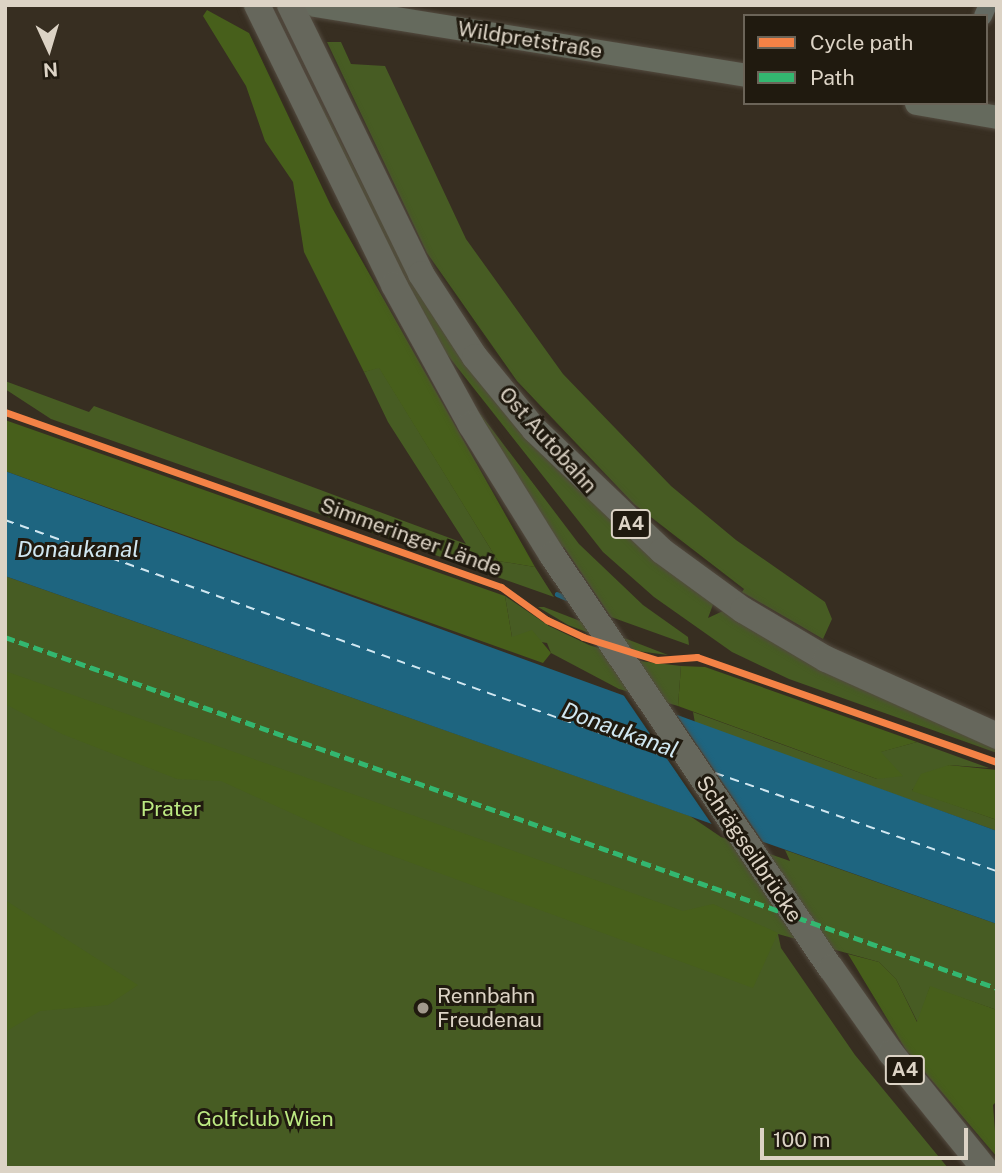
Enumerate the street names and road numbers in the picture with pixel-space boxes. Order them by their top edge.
street label: Wildpretstraße [456,16,604,64]
street label: Ost Autobahn [494,382,602,498]
street label: Simmeringer Lände [317,492,505,582]
road number: A4 [610,509,652,540]
street label: Schrägseilbrücke [691,771,807,927]
road number: A4 [884,1054,926,1086]

